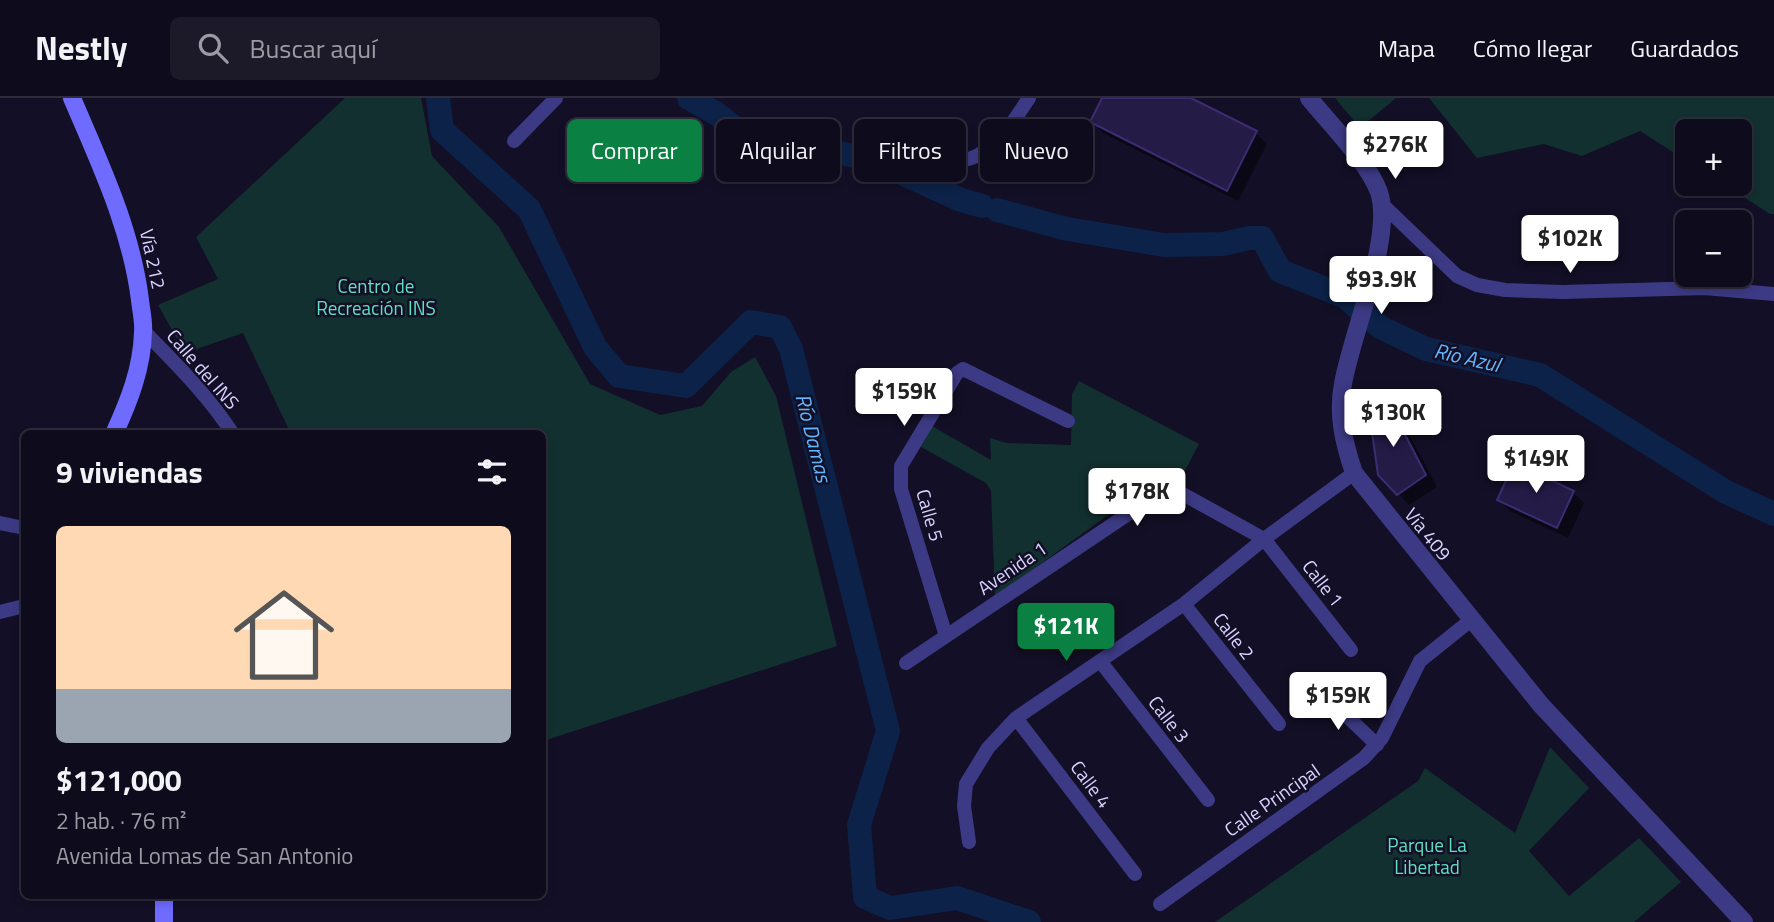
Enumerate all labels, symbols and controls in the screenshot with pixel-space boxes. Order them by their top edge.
search box [170,17,660,80]
text: Nestly [35,23,128,73]
icon: search [194,29,232,67]
text: Buscar aquí [250,29,377,68]
text: Mapa [1378,30,1435,66]
text: Cómo llegar [1473,30,1592,66]
text: Guardados [1630,30,1739,66]
chip: Comprar [567,119,702,182]
chip: Alquilar [716,119,840,182]
chip: Filtros [854,119,966,182]
chip: Nuevo [980,119,1093,182]
map controls [1675,119,1752,287]
button: + [1675,119,1752,196]
pin: $276K [1346,122,1444,181]
text: $276K [1362,126,1428,161]
button: − [1675,210,1752,287]
pin: $102K [1521,216,1619,275]
text: $102K [1537,220,1603,255]
street label: Vía 212 [133,226,174,292]
pin: $93.9K [1324,256,1438,316]
text: $93.9K [1345,261,1417,296]
park label: Centro de Recreación INS [316,271,436,322]
street label: Calle del INS [160,322,247,415]
water label: Río Azul [1431,334,1506,381]
pin: $159K [855,368,953,428]
text: $159K [871,373,937,408]
water label: Río Damas [788,390,841,487]
pin: $130K [1344,390,1442,449]
text: $130K [1360,394,1426,429]
pin: $149K [1487,436,1585,495]
text: $149K [1503,440,1569,475]
text: 9 viviendas [56,449,203,495]
icon: filters [473,453,511,491]
pin: $178K [1088,468,1186,528]
text: $178K [1104,473,1170,508]
street label: Calle 5 [909,485,952,544]
street label: Vía 409 [1398,501,1459,566]
street label: Avenida 1 [971,534,1052,602]
street label: Calle 1 [1296,553,1351,613]
icon: home [221,572,347,698]
pin: $121K [1017,603,1115,663]
street label: Calle 2 [1207,606,1262,666]
text: $121K [1033,608,1099,643]
pin: $159K [1289,672,1387,732]
text: $159K [1305,677,1371,712]
street label: Calle 3 [1142,689,1197,749]
street label: Calle 4 [1064,754,1119,814]
street label: Calle Principal [1218,756,1325,843]
text: $121,000 [56,757,182,803]
text: 2 hab. · 76 m² [56,803,186,838]
park label: Parque La Libertad [1387,830,1467,881]
text: Avenida Lomas de San Antonio [56,838,353,873]

